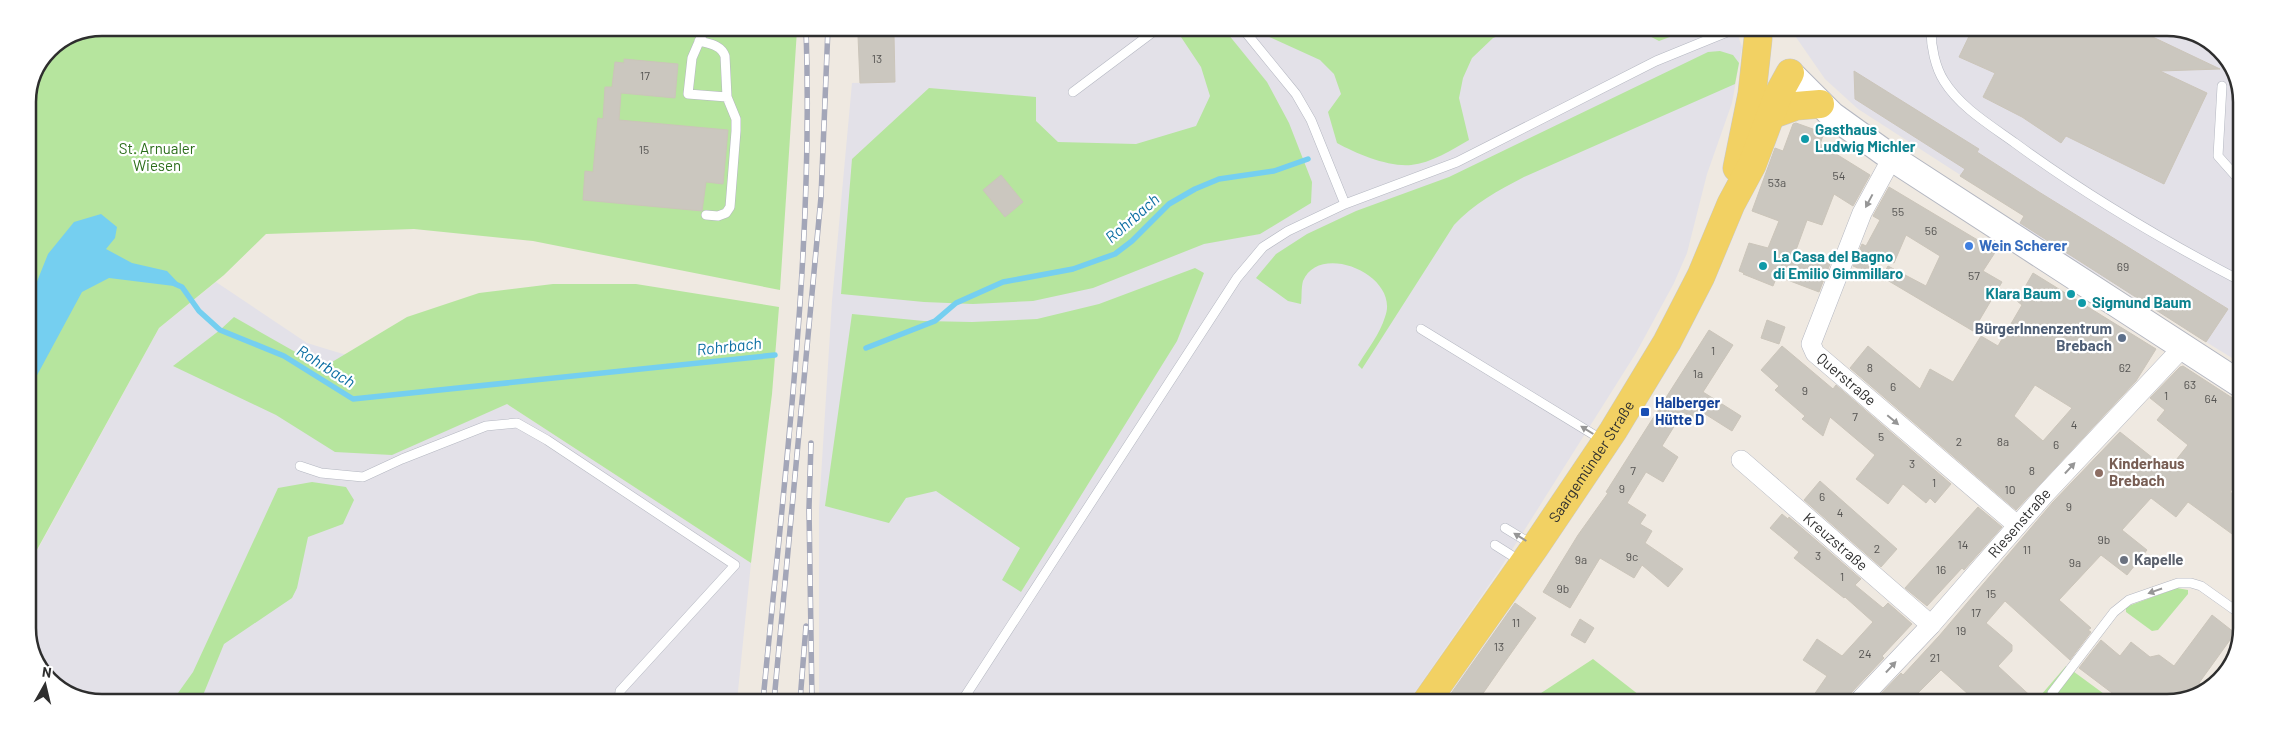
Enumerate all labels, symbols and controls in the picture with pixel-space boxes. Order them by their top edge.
house number: 13 [872,51,882,65]
house number: 17 [640,68,650,82]
place label: Gasthaus Ludwig Michler [1815,120,1916,155]
marker: Gasthaus Ludwig Michler [1799,133,1811,145]
park label: St. Arnualer Wiesen [119,139,196,174]
house number: 15 [639,142,649,156]
house number: 54 [1833,168,1845,182]
house number: 53a [1768,175,1786,189]
water label: Rohrbach [1101,189,1163,246]
one-way arrow [1865,193,1873,208]
house number: 55 [1892,204,1904,218]
house number: 56 [1925,223,1937,237]
place label: Wein Scherer [1979,236,2068,254]
marker: Wein Scherer [1963,240,1975,252]
place label: La Casa del Bagno di Emilio Gimmillaro [1773,247,1903,282]
house number: 69 [2117,259,2129,273]
marker: La Casa del Bagno di Emilio Gimmillaro [1757,260,1769,272]
house number: 57 [1968,268,1980,282]
place label: Klara Baum [1986,284,2061,302]
marker: Klara Baum [2065,288,2077,300]
place label: Sigmund Baum [2092,293,2191,311]
marker: Sigmund Baum [2076,297,2088,309]
place label: BürgerInnenzentrum Brebach [1975,319,2112,354]
marker: BürgerInnenzentrum Brebach [2116,332,2128,344]
water label: Rohrbach [695,333,762,358]
water label: Rohrbach [294,340,359,391]
house number: 1 [1711,343,1715,357]
street label: Querstraße [1813,348,1880,409]
house number: 8 [1867,360,1873,374]
house number: 62 [2119,360,2131,374]
house number: 1a [1693,366,1703,380]
house number: 63 [2184,377,2196,391]
house number: 6 [1890,379,1896,393]
house number: 9 [1802,383,1808,397]
house number: 1 [2164,388,2168,402]
house number: 64 [2205,391,2217,405]
place label: Halberger Hütte D [1655,393,1721,428]
street label: Saargemünder Straße [1544,397,1637,525]
marker: Halberger Hütte D [1639,406,1651,418]
house number: 7 [1852,409,1858,423]
one-way arrow [1887,414,1900,425]
house number: 4 [2071,417,2077,431]
one-way arrow [1580,426,1593,435]
house number: 5 [1878,429,1884,443]
house number: 2 [1956,434,1962,448]
house number: 8a [1997,434,2009,448]
house number: 6 [2053,437,2059,451]
place label: Kinderhaus Brebach [2109,454,2185,489]
house number: 3 [1909,456,1915,470]
one-way arrow [2064,462,2076,474]
house number: 7 [1630,463,1636,477]
house number: 8 [2029,463,2035,477]
marker: Kinderhaus Brebach [2093,467,2105,479]
house number: 1 [1932,475,1936,489]
house number: 9 [1619,481,1625,495]
house number: 10 [2005,482,2015,496]
street label: Riesenstraße [1984,484,2054,561]
house number: 6 [1819,489,1825,503]
house number: 9 [2066,499,2072,513]
house number: 4 [1837,505,1843,519]
street label: Kreuzstraße [1800,508,1872,574]
house number: 9b [2098,532,2110,546]
one-way arrow [1513,533,1527,542]
house number: 14 [1958,537,1968,551]
house number: 2 [1874,541,1880,555]
house number: 11 [2023,542,2031,556]
house number: 3 [1815,548,1821,562]
house number: 9c [1626,549,1638,563]
place label: Kapelle [2134,550,2184,568]
house number: 9a [1575,552,1587,566]
marker: Kapelle [2118,554,2130,566]
house number: 9a [2069,555,2081,569]
house number: 16 [1936,562,1946,576]
house number: 1 [1840,569,1844,583]
house number: 9b [1557,581,1569,595]
house number: 15 [1986,586,1996,600]
one-way arrow [2148,587,2163,595]
house number: 17 [1971,605,1981,619]
house number: 11 [1512,615,1520,629]
house number: 19 [1956,623,1966,637]
house number: 13 [1494,639,1504,653]
house number: 24 [1858,646,1872,660]
house number: 21 [1930,650,1940,664]
north arrow [20,660,70,710]
one-way arrow [1885,661,1897,673]
text: N [41,663,53,681]

